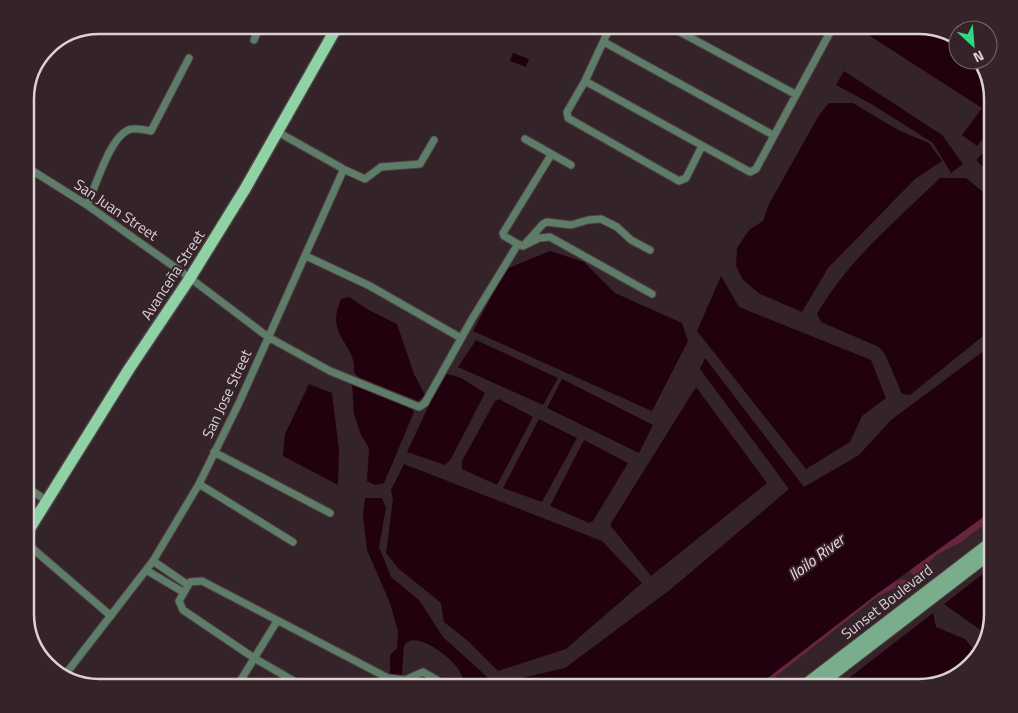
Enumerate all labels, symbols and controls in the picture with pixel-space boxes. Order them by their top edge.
north arrow [948,20,998,70]
text: N [970,46,988,69]
street label: San Juan Street [70,173,163,247]
street label: Avanceña Street [135,225,211,324]
street label: San Jose Street [196,345,258,442]
water label: Iloilo River [783,527,851,586]
street label: Sunset Boulevard [836,558,937,645]

